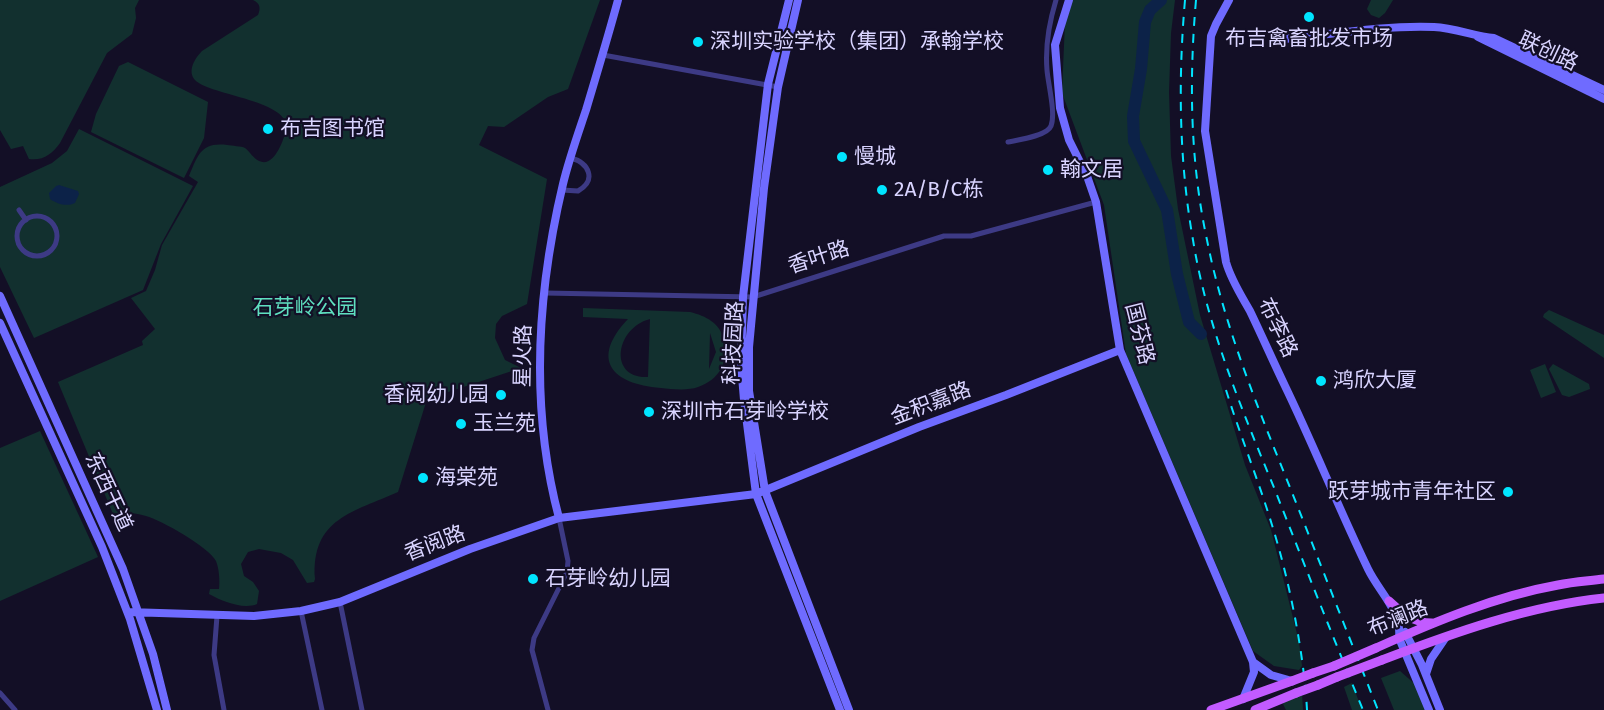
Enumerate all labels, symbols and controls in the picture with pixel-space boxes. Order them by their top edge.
marker: 布吉禽畜批发市场 [1302,10,1316,24]
place label: 布吉禽畜批发市场 [1225,26,1393,52]
street label: 联创路 [1514,27,1582,77]
place label: 深圳实验学校（集团）承翰学校 [710,29,1004,55]
marker: 深圳实验学校（集团）承翰学校 [691,35,705,49]
place label: 布吉图书馆 [280,116,385,142]
marker: 布吉图书馆 [261,122,275,136]
place label: 慢城 [854,144,896,170]
marker: 慢城 [835,150,849,164]
place label: 翰文居 [1060,157,1123,183]
marker: 翰文居 [1041,163,1055,177]
place label: 2A/B/C栋 [894,177,983,203]
marker: 2A/B/C栋 [875,183,889,197]
street label: 香叶路 [785,236,853,280]
street label: 布李路 [1252,294,1302,362]
park label: 石芽岭公园 [253,295,357,321]
street label: 科技园路 [719,300,749,386]
street label: 国芬路 [1119,300,1159,368]
street label: 星火路 [511,324,537,388]
place label: 鸿欣大厦 [1333,368,1417,394]
marker: 鸿欣大厦 [1314,374,1328,388]
street label: 金积嘉路 [887,377,975,431]
place label: 香阅幼儿园 [384,382,489,408]
marker: 香阅幼儿园 [494,388,508,402]
place label: 深圳市石芽岭学校 [661,399,829,425]
marker: 深圳市石芽岭学校 [642,405,656,419]
place label: 玉兰苑 [473,411,536,437]
marker: 玉兰苑 [454,417,468,431]
street label: 东西干道 [79,449,137,535]
place label: 海棠苑 [435,465,498,491]
marker: 海棠苑 [416,471,430,485]
place label: 跃芽城市青年社区 [1328,479,1496,505]
marker: 跃芽城市青年社区 [1501,485,1515,499]
street label: 香阅路 [401,521,469,567]
place label: 石芽岭幼儿园 [545,566,671,592]
marker: 石芽岭幼儿园 [526,572,540,586]
street label: 布澜路 [1364,596,1432,642]

